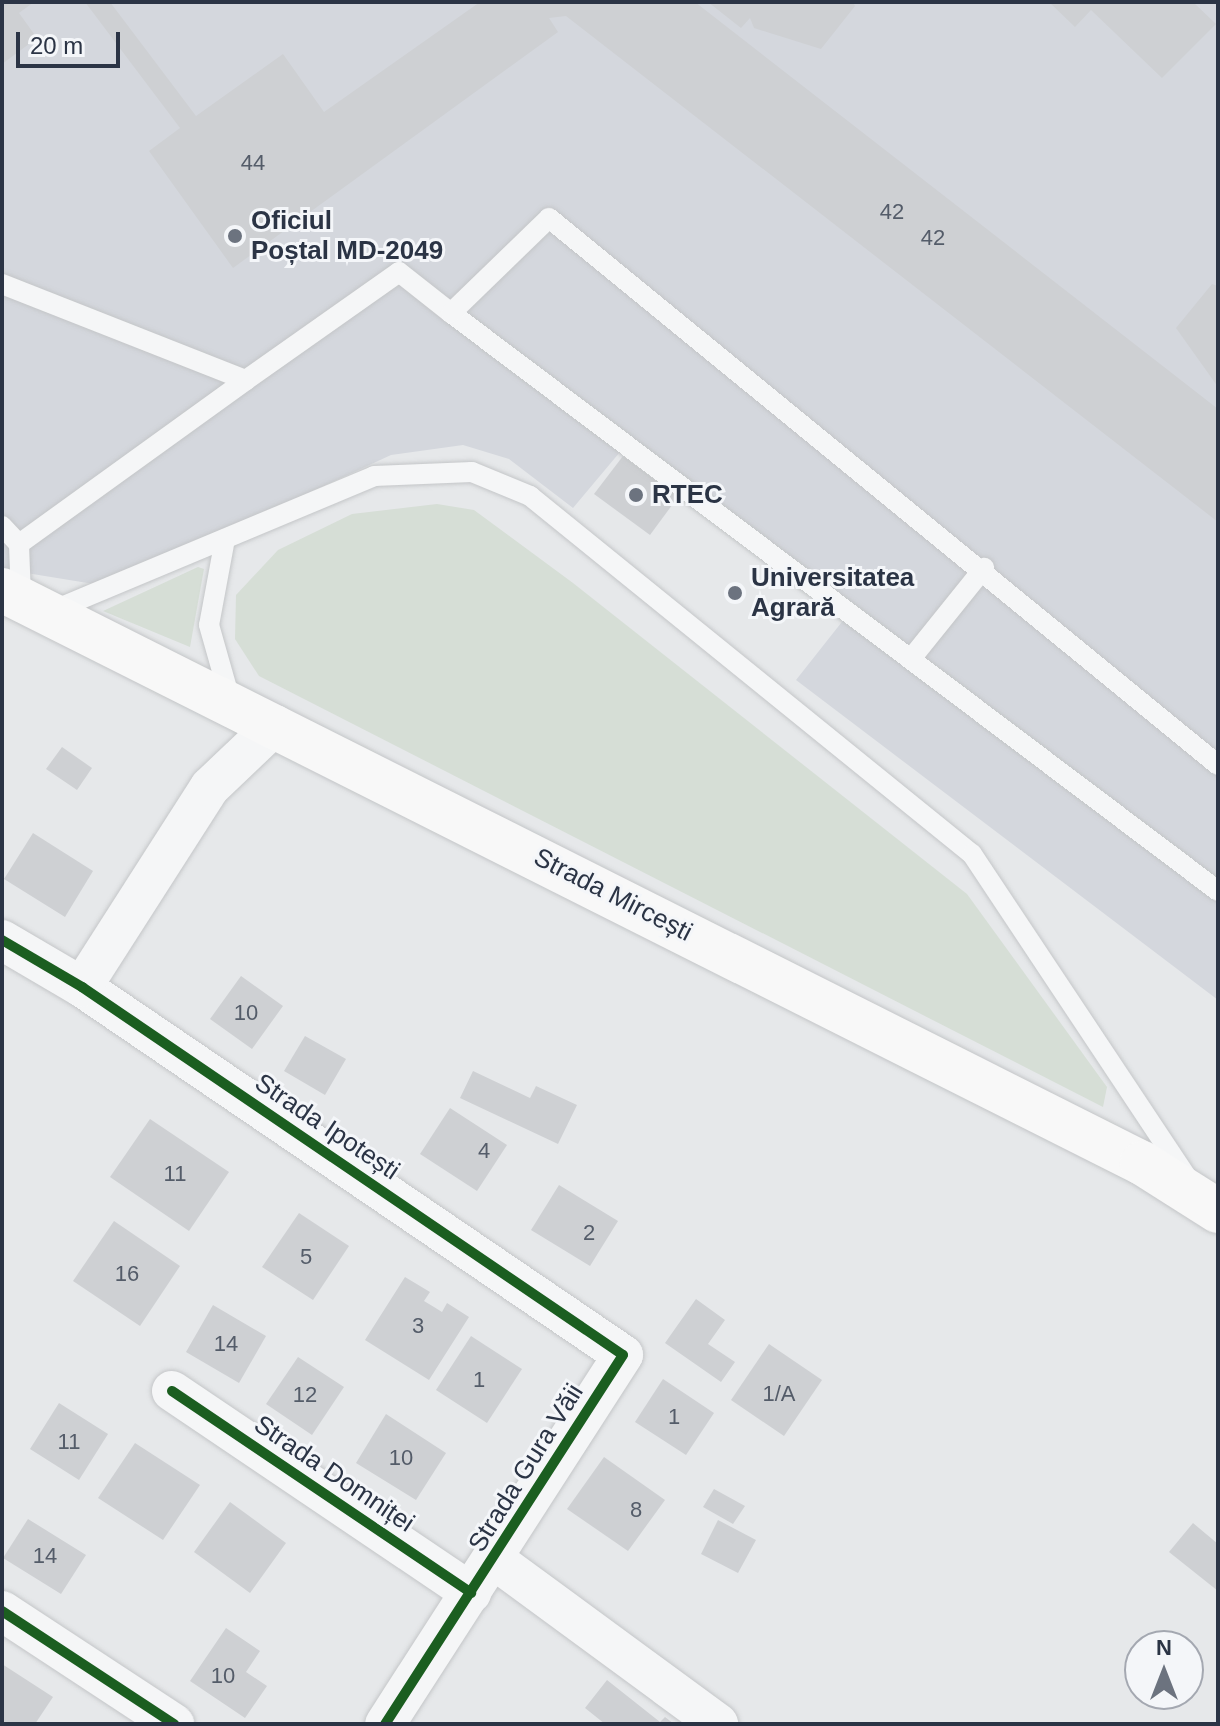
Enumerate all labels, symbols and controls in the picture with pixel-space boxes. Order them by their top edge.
scale bar [20,16,124,66]
text: 20 m [30,32,83,59]
house number: 44 [241,150,265,176]
house number: 42 [880,199,904,225]
place label: Oficiul Poștal MD-2049 [251,205,443,266]
house number: 42 [921,225,945,251]
marker: Oficiul Poștal MD-2049 [226,227,244,245]
place label: RTEC [652,479,723,511]
marker: RTEC [627,486,645,504]
place label: Universitatea Agrară [751,562,914,624]
marker: Universitatea Agrară [726,584,744,602]
street label: Strada Mircești [529,842,697,948]
house number: 10 [234,1000,258,1026]
street label: Strada Ipotești [249,1067,405,1187]
house number: 4 [478,1138,490,1164]
house number: 11 [164,1161,186,1187]
house number: 2 [583,1220,595,1246]
house number: 5 [300,1244,312,1270]
house number: 16 [115,1261,139,1287]
house number: 3 [412,1313,424,1339]
house number: 14 [214,1331,238,1357]
house number: 1 [473,1367,485,1393]
street label: Strada Gura Văii [462,1378,590,1558]
house number: 1/A [762,1381,796,1407]
house number: 12 [293,1382,317,1408]
house number: 1 [668,1404,680,1430]
street label: Strada Domniței [248,1409,420,1539]
house number: 11 [58,1429,80,1455]
house number: 10 [389,1445,413,1471]
house number: 8 [630,1497,642,1523]
house number: 14 [33,1543,57,1569]
north arrow [1124,1630,1204,1710]
text: N [1156,1635,1172,1660]
house number: 10 [211,1663,235,1689]

